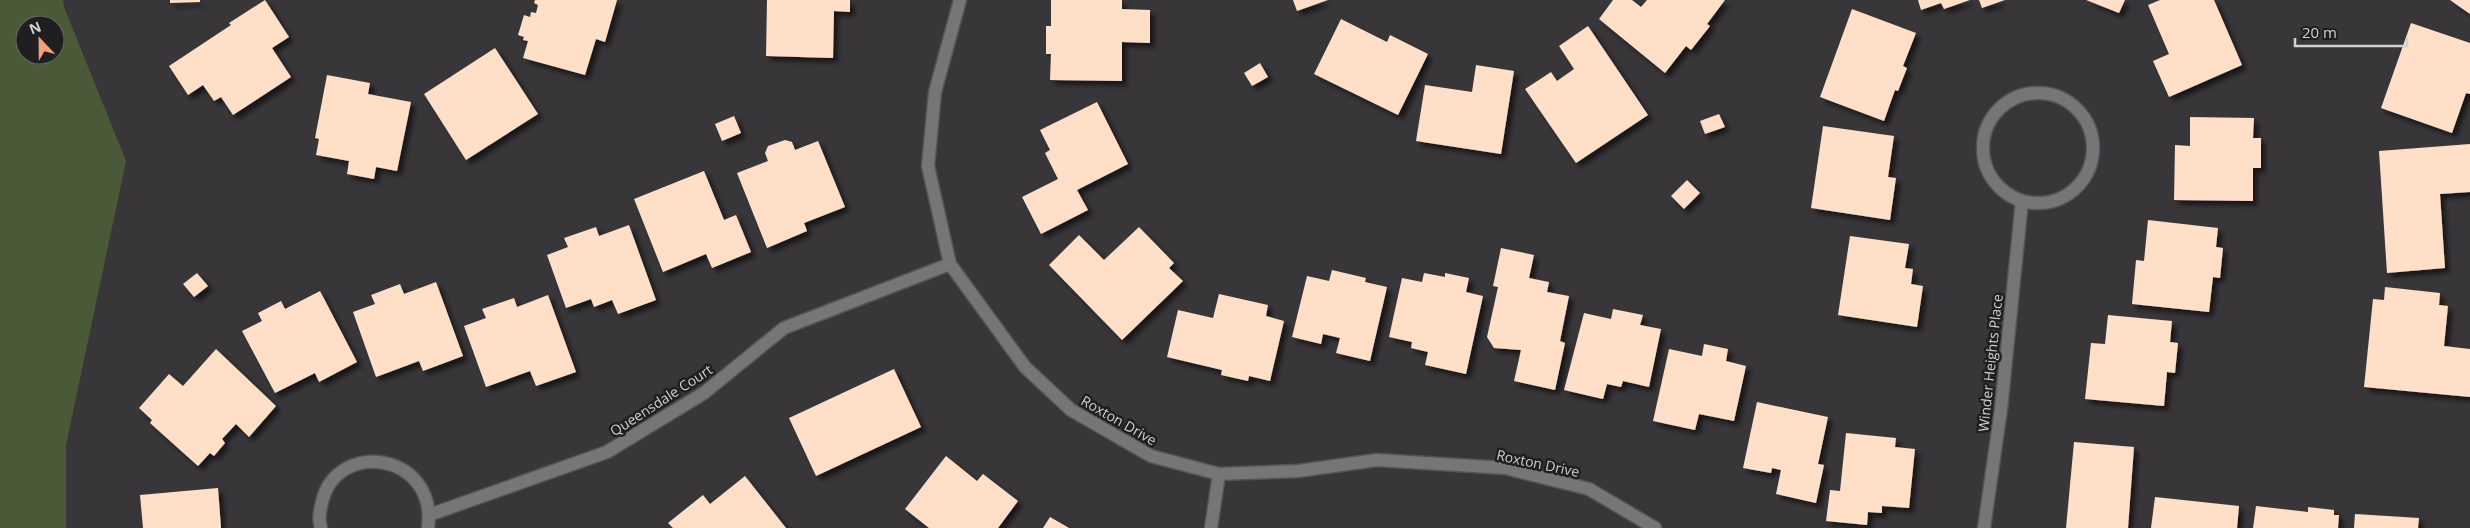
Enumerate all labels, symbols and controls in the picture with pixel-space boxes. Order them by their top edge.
north arrow [15,15,65,65]
scale bar [2295,15,2408,47]
text: N [26,17,44,38]
text: 20 m [2302,22,2337,42]
street label: Winder Heights Place [1973,293,2007,433]
street label: Queensdale Court [606,360,716,440]
street label: Roxton Drive [1078,391,1160,449]
street label: Roxton Drive [1495,445,1581,481]

